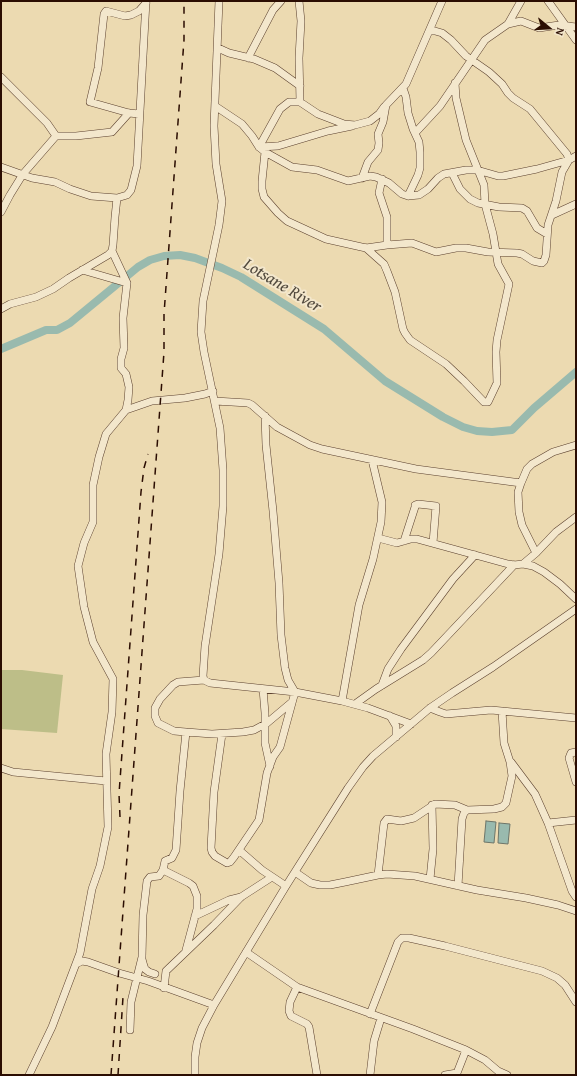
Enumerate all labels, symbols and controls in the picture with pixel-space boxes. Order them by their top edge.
north arrow [529,8,569,48]
text: N [552,26,569,38]
water label: Lotsane River [239,255,325,317]

